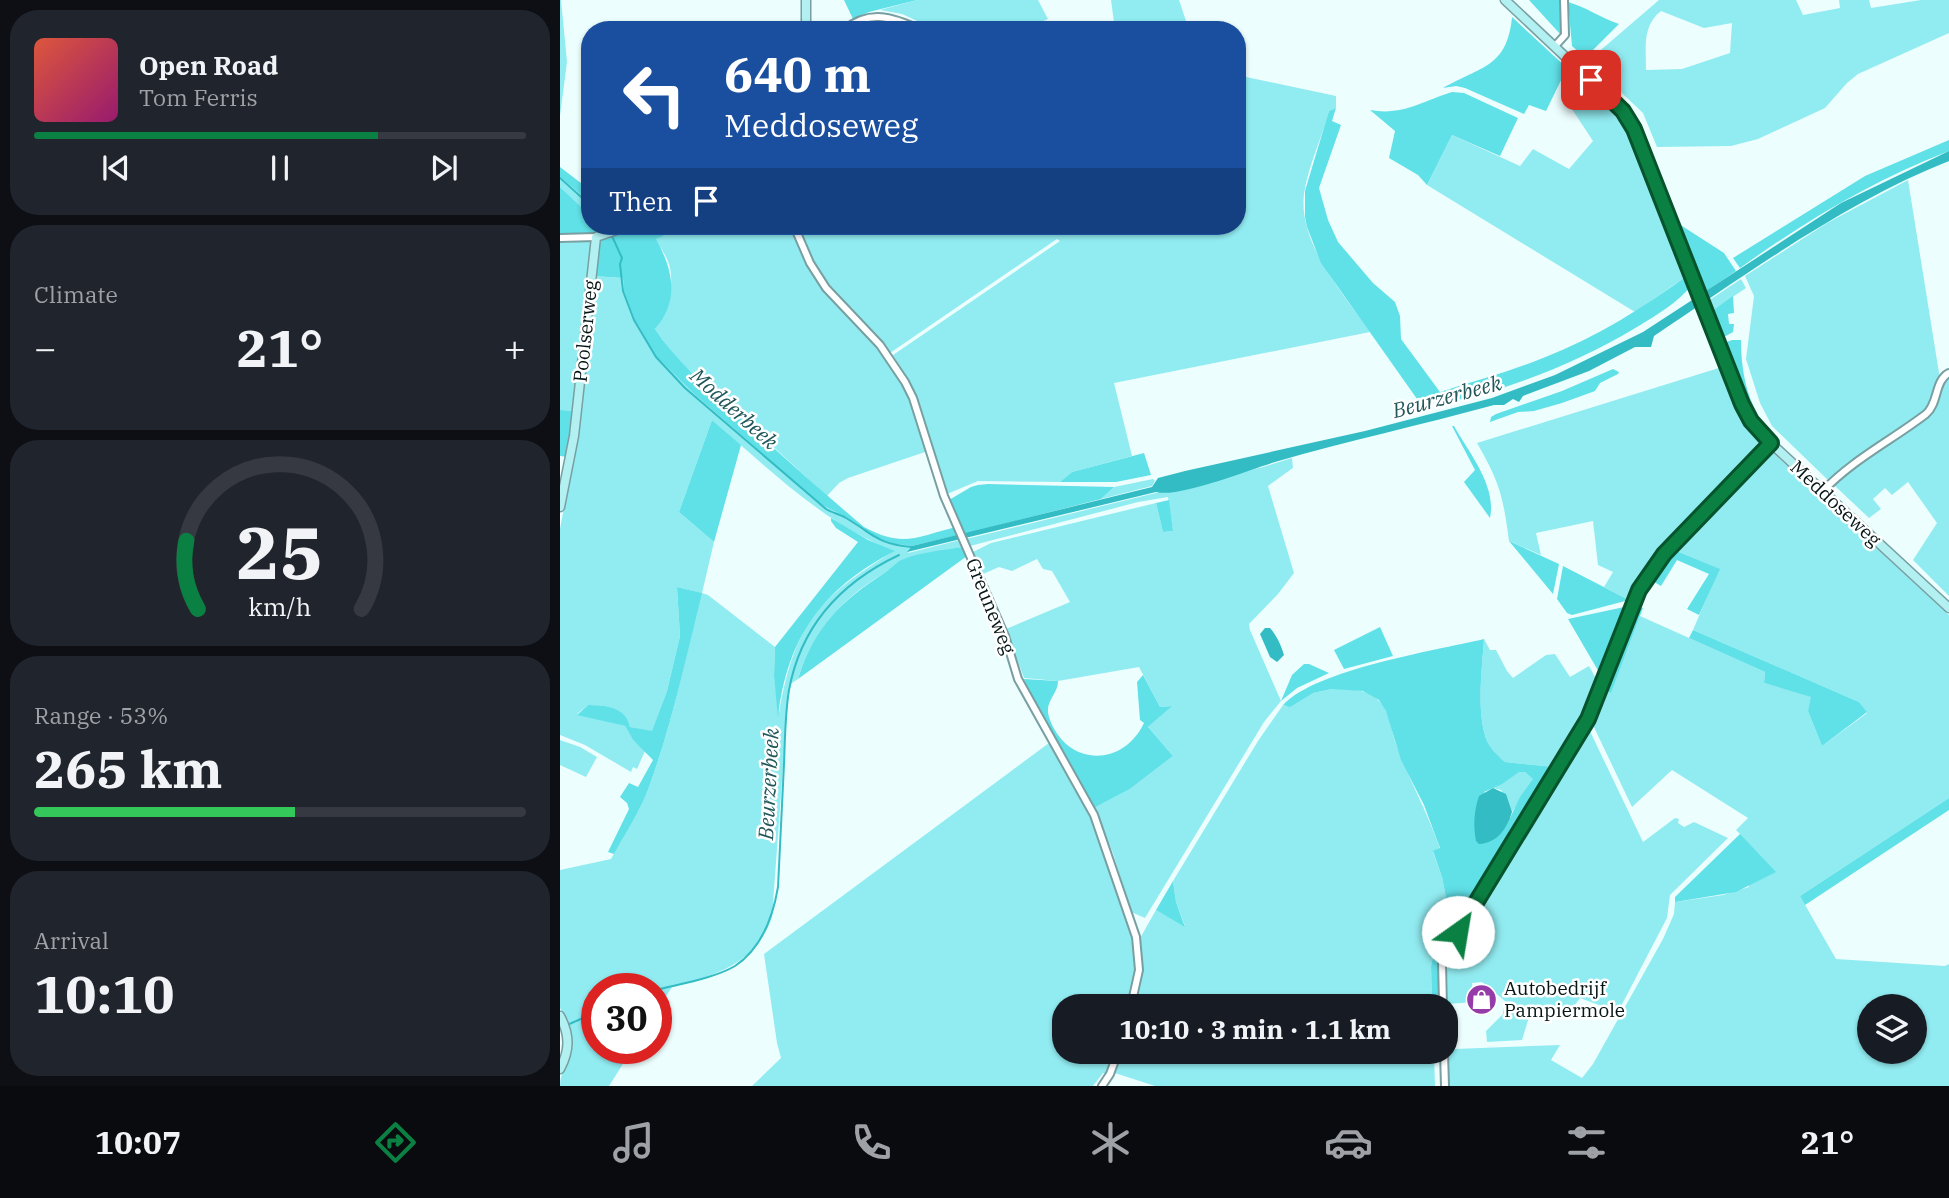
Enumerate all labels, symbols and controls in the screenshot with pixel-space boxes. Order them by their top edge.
text: 640 m [724,42,871,105]
text: Open Road [139,48,278,82]
icon: left [609,49,700,140]
pin [1561,50,1621,110]
icon: arrive [1572,61,1610,99]
text: Tom Ferris [139,82,258,112]
text: Meddoseweg [724,104,918,146]
icon: previous [97,149,135,187]
icon: pause [261,149,299,187]
icon: next [425,149,463,187]
icon: arrive [687,182,725,220]
text: Then [609,184,673,218]
street label: Poolserweg [568,278,602,383]
text: Climate [34,279,118,309]
text: 21° [237,314,323,381]
text: − [34,323,57,372]
text: + [503,323,526,372]
water label: Modderbeek [684,361,785,456]
water label: Beurzerbeek [1388,368,1505,424]
street label: Meddoseweg [1786,455,1887,552]
text: 25 [236,504,324,599]
street label: Greuneweg [961,554,1021,658]
text: km/h [248,590,312,623]
text: Range · 53% [34,700,168,730]
water label: Beurzerbeek [751,726,785,842]
text: 265 km [34,735,223,802]
position arrow [1421,895,1495,969]
text: Arrival [34,925,109,955]
text: 10:10 [34,960,175,1027]
speed limit sign: 30 [581,973,672,1064]
place label: Autobedrijf Pampiermole [1504,976,1625,1022]
shop icon: Autobedrijf Pampiermole [1464,982,1498,1016]
map controls [1857,994,1927,1064]
button: layers [1857,994,1927,1064]
text: 10:10 · 3 min · 1.1 km [1119,1012,1391,1046]
icon: directions [371,1118,420,1167]
icon: music [609,1118,658,1167]
icon: phone [847,1118,896,1167]
icon: climate [1086,1118,1135,1167]
icon: car [1324,1118,1373,1167]
icon: filters [1562,1118,1611,1167]
text: 10:07 [95,1121,181,1163]
text: 21° [1801,1121,1854,1163]

